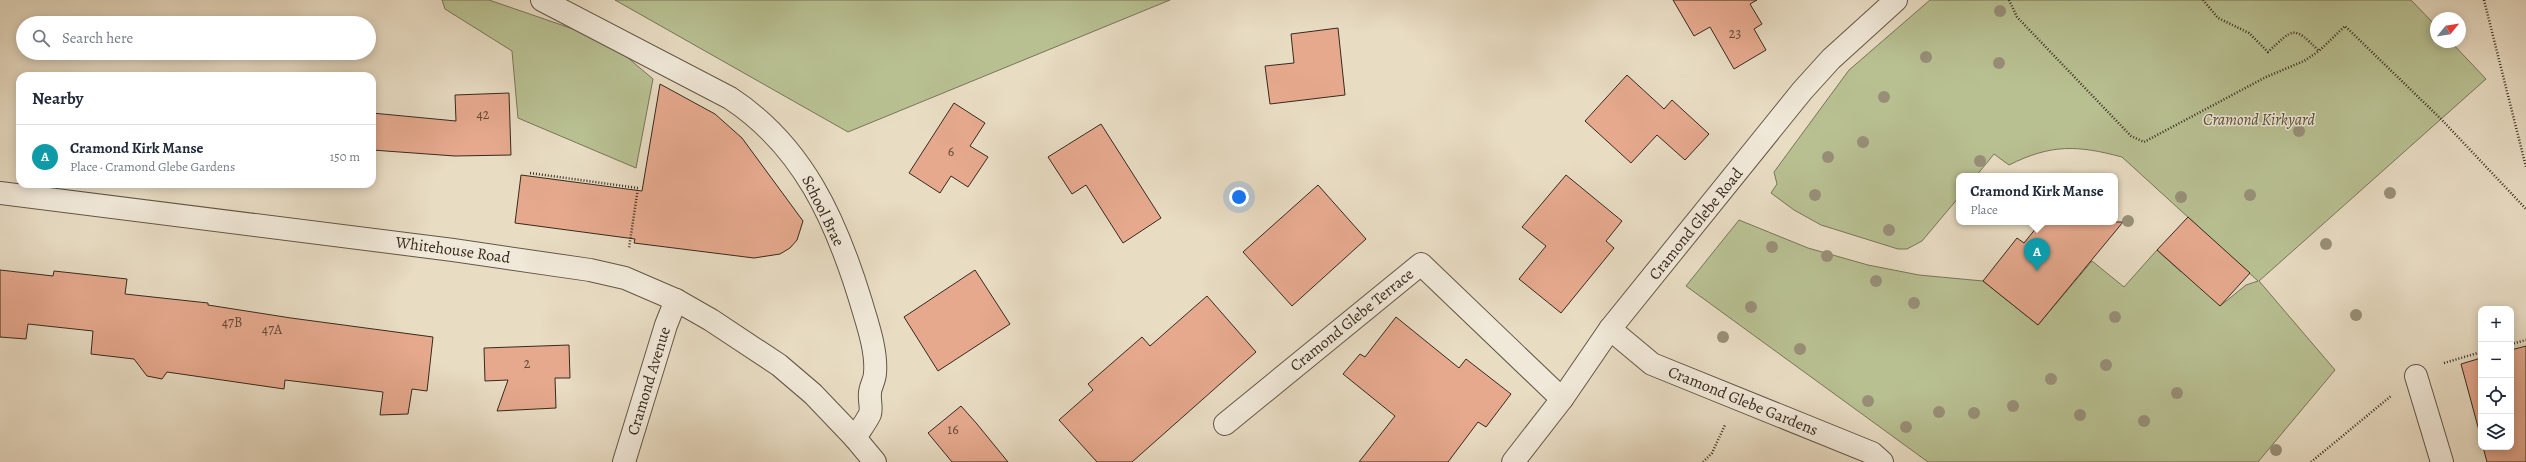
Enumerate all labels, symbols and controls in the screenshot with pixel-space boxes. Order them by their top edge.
north arrow [2430,12,2466,48]
search box [16,16,376,60]
house number: 23 [1729,24,1741,43]
icon: search [30,27,52,49]
text: Search here [62,28,133,48]
text: Nearby [32,87,83,110]
house number: 42 [477,105,490,124]
park label: Cramond Kirkyard [2203,109,2315,131]
text: Cramond Kirk Manse [70,138,203,158]
house number: 6 [948,142,954,161]
text: A [41,148,49,165]
text: 150 m [330,148,360,165]
text: Place · Cramond Glebe Gardens [70,158,235,175]
street label: Cramond Glebe Road [1644,163,1748,285]
street label: School Brae [796,172,850,250]
popup [1956,173,2118,225]
text: Cramond Kirk Manse [1970,181,2104,201]
your location [1229,187,1249,207]
text: Place [1970,201,1998,218]
street label: Whitehouse Road [393,231,512,269]
pin: A [2024,238,2050,271]
street label: Cramond Glebe Terrace [1286,263,1418,377]
map controls [2478,306,2514,450]
button: + [2478,306,2514,342]
house number: 47B [222,313,242,332]
house number: 47A [262,320,283,339]
street label: Cramond Avenue [622,324,676,438]
button: − [2478,342,2514,378]
house number: 2 [524,354,531,373]
street label: Cramond Glebe Gardens [1665,361,1821,441]
button: locate [2478,378,2514,414]
button: layers [2478,414,2514,450]
house number: 16 [947,420,959,439]

